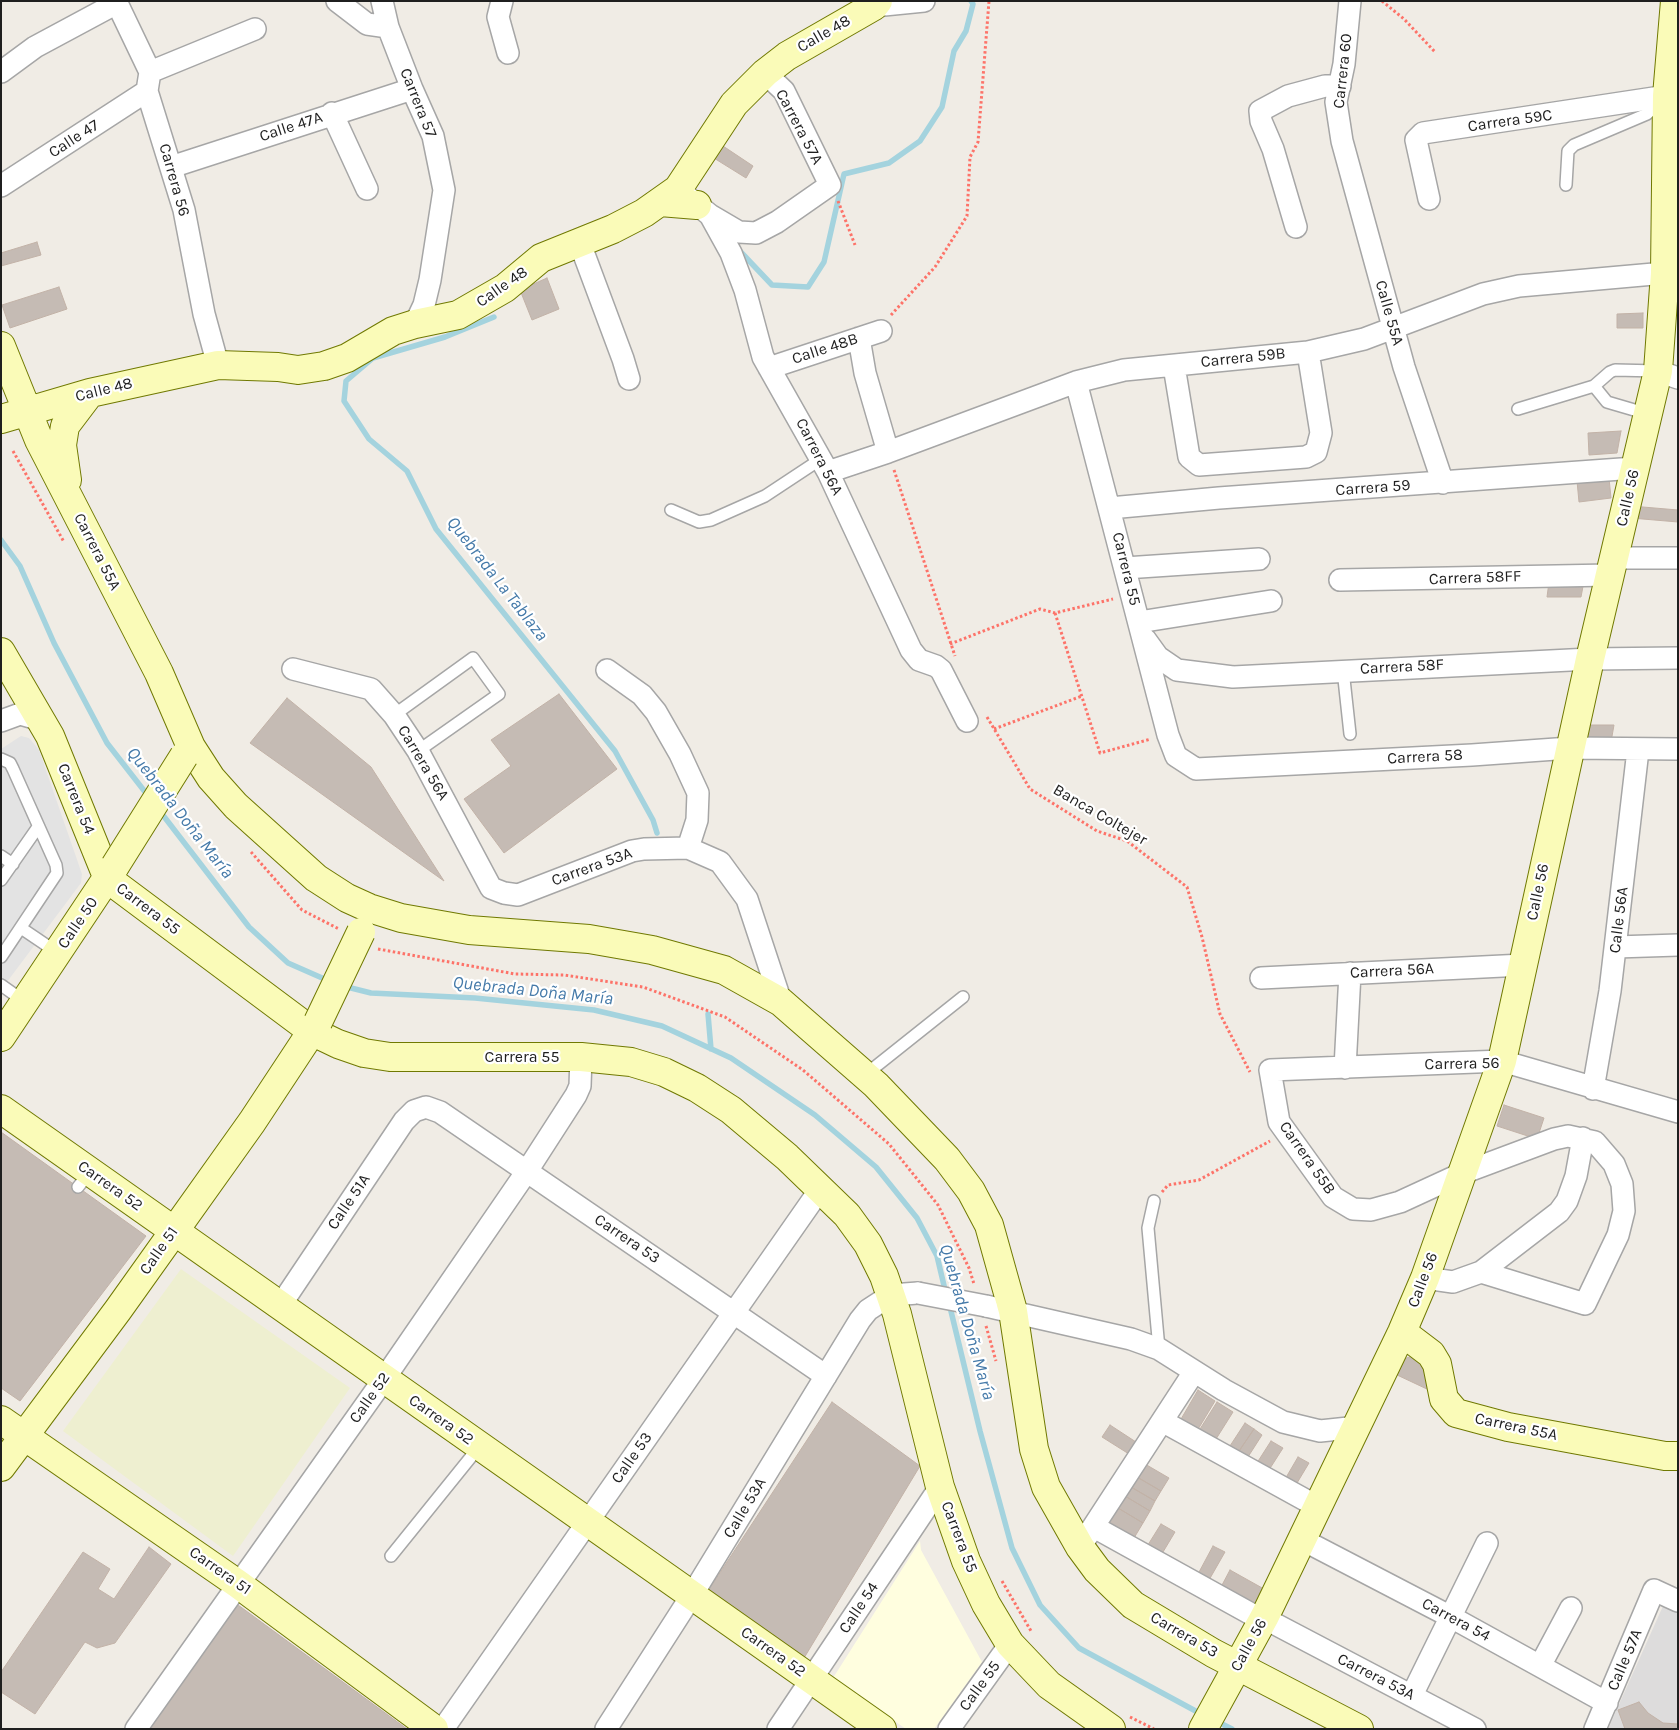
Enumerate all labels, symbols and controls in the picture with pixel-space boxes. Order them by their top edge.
street label: Calle 48 [794,11,854,57]
street label: Carrera 60 [1330,32,1356,110]
street label: Carrera 57 [395,65,441,141]
street label: Carrera 57A [771,86,827,168]
street label: Carrera 59C [1467,106,1553,136]
street label: Calle 47A [257,108,325,146]
street label: Calle 47 [45,116,103,162]
street label: Carrera 56 [154,141,194,219]
street label: Calle 48 [473,262,531,312]
street label: Calle 55A [1371,278,1407,348]
street label: Calle 48B [790,329,860,369]
street label: Carrera 59B [1200,344,1286,372]
street label: Calle 48 [73,374,135,406]
street label: Carrera 56A [791,415,847,499]
street label: Calle 56 [1612,468,1644,528]
street label: Carrera 59 [1335,476,1411,500]
street label: Carrera 55A [69,510,125,594]
water label: Quebrada La Tablaza [442,512,552,646]
street label: Carrera 55 [1108,530,1144,608]
street label: Carrera 58FF [1428,567,1522,589]
street label: Carrera 58F [1360,655,1444,679]
street label: Carrera 56A [393,722,453,804]
water label: Quebrada Doña María [122,743,238,883]
street label: Carrera 58 [1387,745,1463,769]
street label: Carrera 54 [53,761,99,837]
street label: Banca Coltejer [1049,780,1151,850]
street label: Carrera 53A [549,844,635,890]
street label: Calle 56 [1523,862,1553,922]
street label: Carrera 55 [112,879,184,939]
street label: Calle 56A [1605,886,1633,954]
street label: Calle 50 [54,894,102,952]
street label: Carrera 56A [1349,959,1435,983]
water label: Quebrada Doña María [452,972,614,1010]
street label: Carrera 55 [485,1047,559,1067]
street label: Carrera 56 [1424,1054,1500,1074]
street label: Carrera 55B [1275,1118,1339,1198]
street label: Carrera 52 [74,1157,146,1215]
street label: Calle 51A [323,1170,375,1234]
street label: Carrera 53 [590,1210,664,1268]
street label: Calle 51 [136,1223,182,1279]
water label: Quebrada Doña María [934,1242,1000,1402]
street label: Calle 56 [1404,1250,1442,1310]
street label: Calle 52 [346,1369,394,1427]
street label: Carrera 52 [405,1391,477,1449]
street label: Carrera 55A [1473,1409,1559,1445]
street label: Calle 53 [607,1429,657,1487]
street label: Calle 53A [719,1474,771,1542]
street label: Carrera 55 [937,1499,981,1575]
street label: Carrera 51 [185,1543,255,1599]
street label: Calle 54 [835,1579,883,1637]
street label: Carrera 54 [1418,1594,1494,1646]
street label: Carrera 53 [1147,1608,1221,1662]
street label: Calle 56 [1227,1615,1271,1675]
street label: Carrera 52 [737,1623,809,1681]
street label: Calle 57A [1603,1626,1647,1694]
street label: Carrera 53A [1334,1649,1418,1705]
street label: Calle 55 [955,1657,1005,1715]

